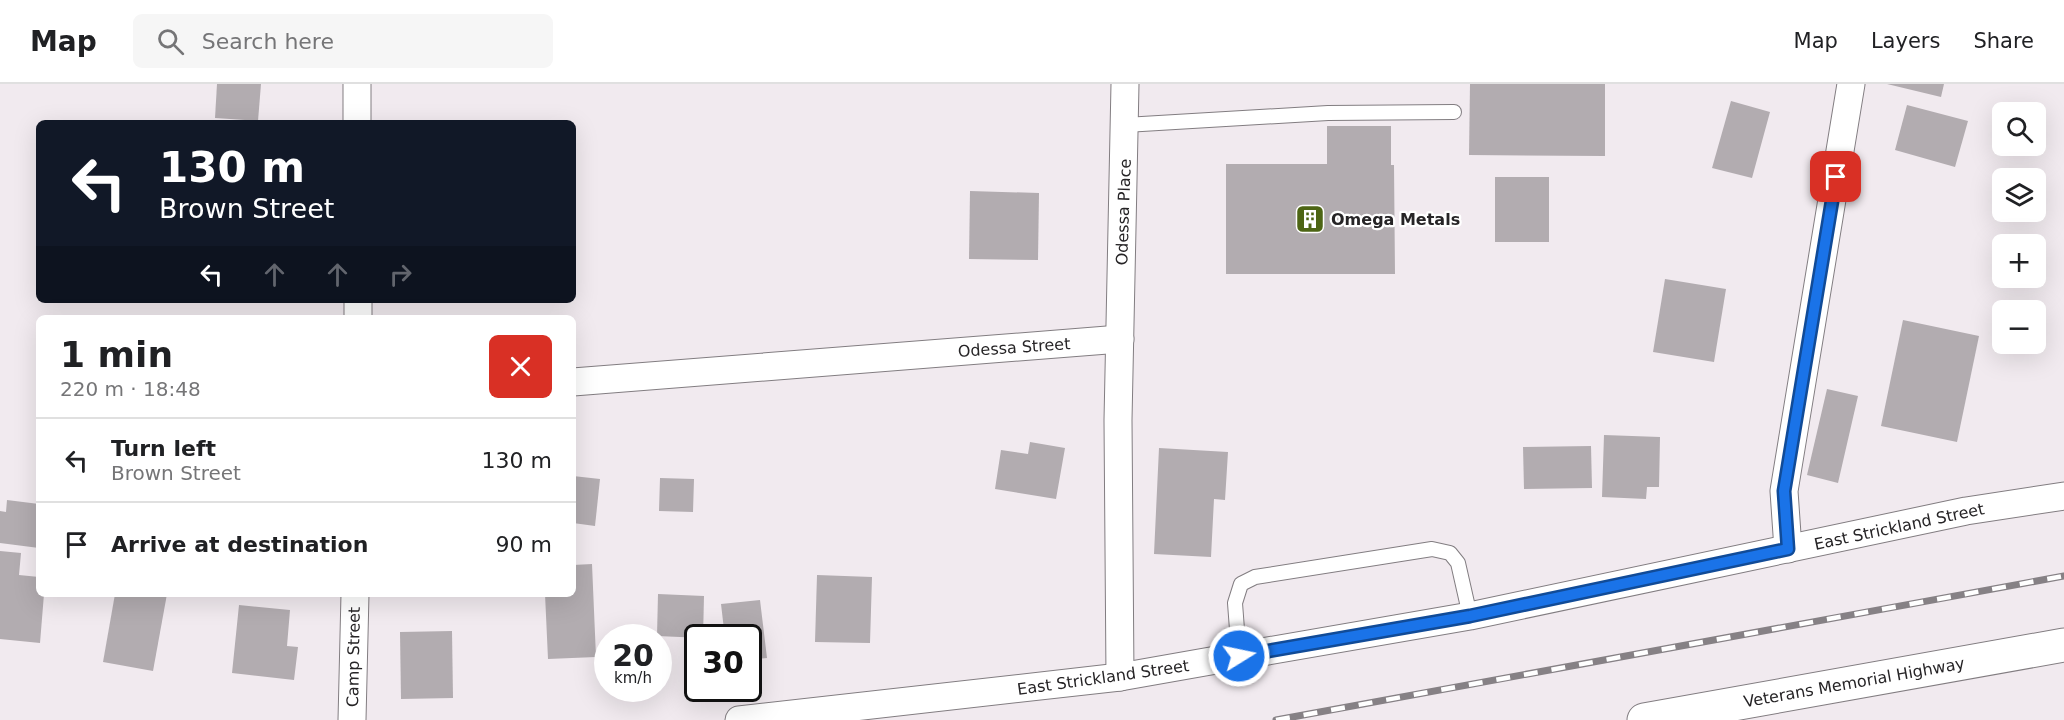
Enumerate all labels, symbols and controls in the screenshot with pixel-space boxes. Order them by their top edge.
search box [133,14,553,68]
text: Map [30,25,97,58]
icon: search [154,25,187,58]
text: Search here [202,29,334,54]
text: Map [1794,29,1838,53]
text: Layers [1871,29,1940,53]
text: Share [1973,29,2034,53]
map controls [1992,102,2046,354]
button: search [1992,102,2046,156]
text: 130 m [159,143,305,192]
icon: left [60,144,138,222]
pin [1810,151,1861,202]
street label: Odessa Place [1112,158,1135,266]
icon: arrive [1819,160,1852,193]
button: layers [1992,168,2046,222]
text: Brown Street [159,193,334,224]
building icon: Omega Metals [1294,203,1326,235]
place label: Omega Metals [1331,210,1460,229]
button: + [1992,234,2046,288]
icon: left [195,258,228,291]
icon: ahead [258,258,291,291]
icon: ahead [321,258,354,291]
icon: right [384,258,417,291]
button: − [1992,300,2046,354]
text: 1 min [60,334,173,375]
street label: Odessa Street [957,334,1071,361]
button: close [489,335,552,398]
text: 220 m · 18:48 [60,377,201,401]
text: Turn left [111,436,216,461]
icon: left [60,444,93,477]
text: 130 m [482,448,552,473]
text: Brown Street [111,461,241,485]
street label: East Strickland Street [1812,499,1986,554]
icon: arrive [60,528,93,561]
text: Arrive at destination [111,532,368,557]
text: 90 m [496,532,552,557]
street label: Camp Street [343,607,364,707]
speed limit sign: 30 [684,624,762,702]
position arrow [1207,624,1271,688]
text: 20 [612,638,654,673]
street label: Veterans Memorial Highway [1742,654,1966,711]
street label: East Strickland Street [1016,656,1190,699]
text: km/h [614,669,652,687]

